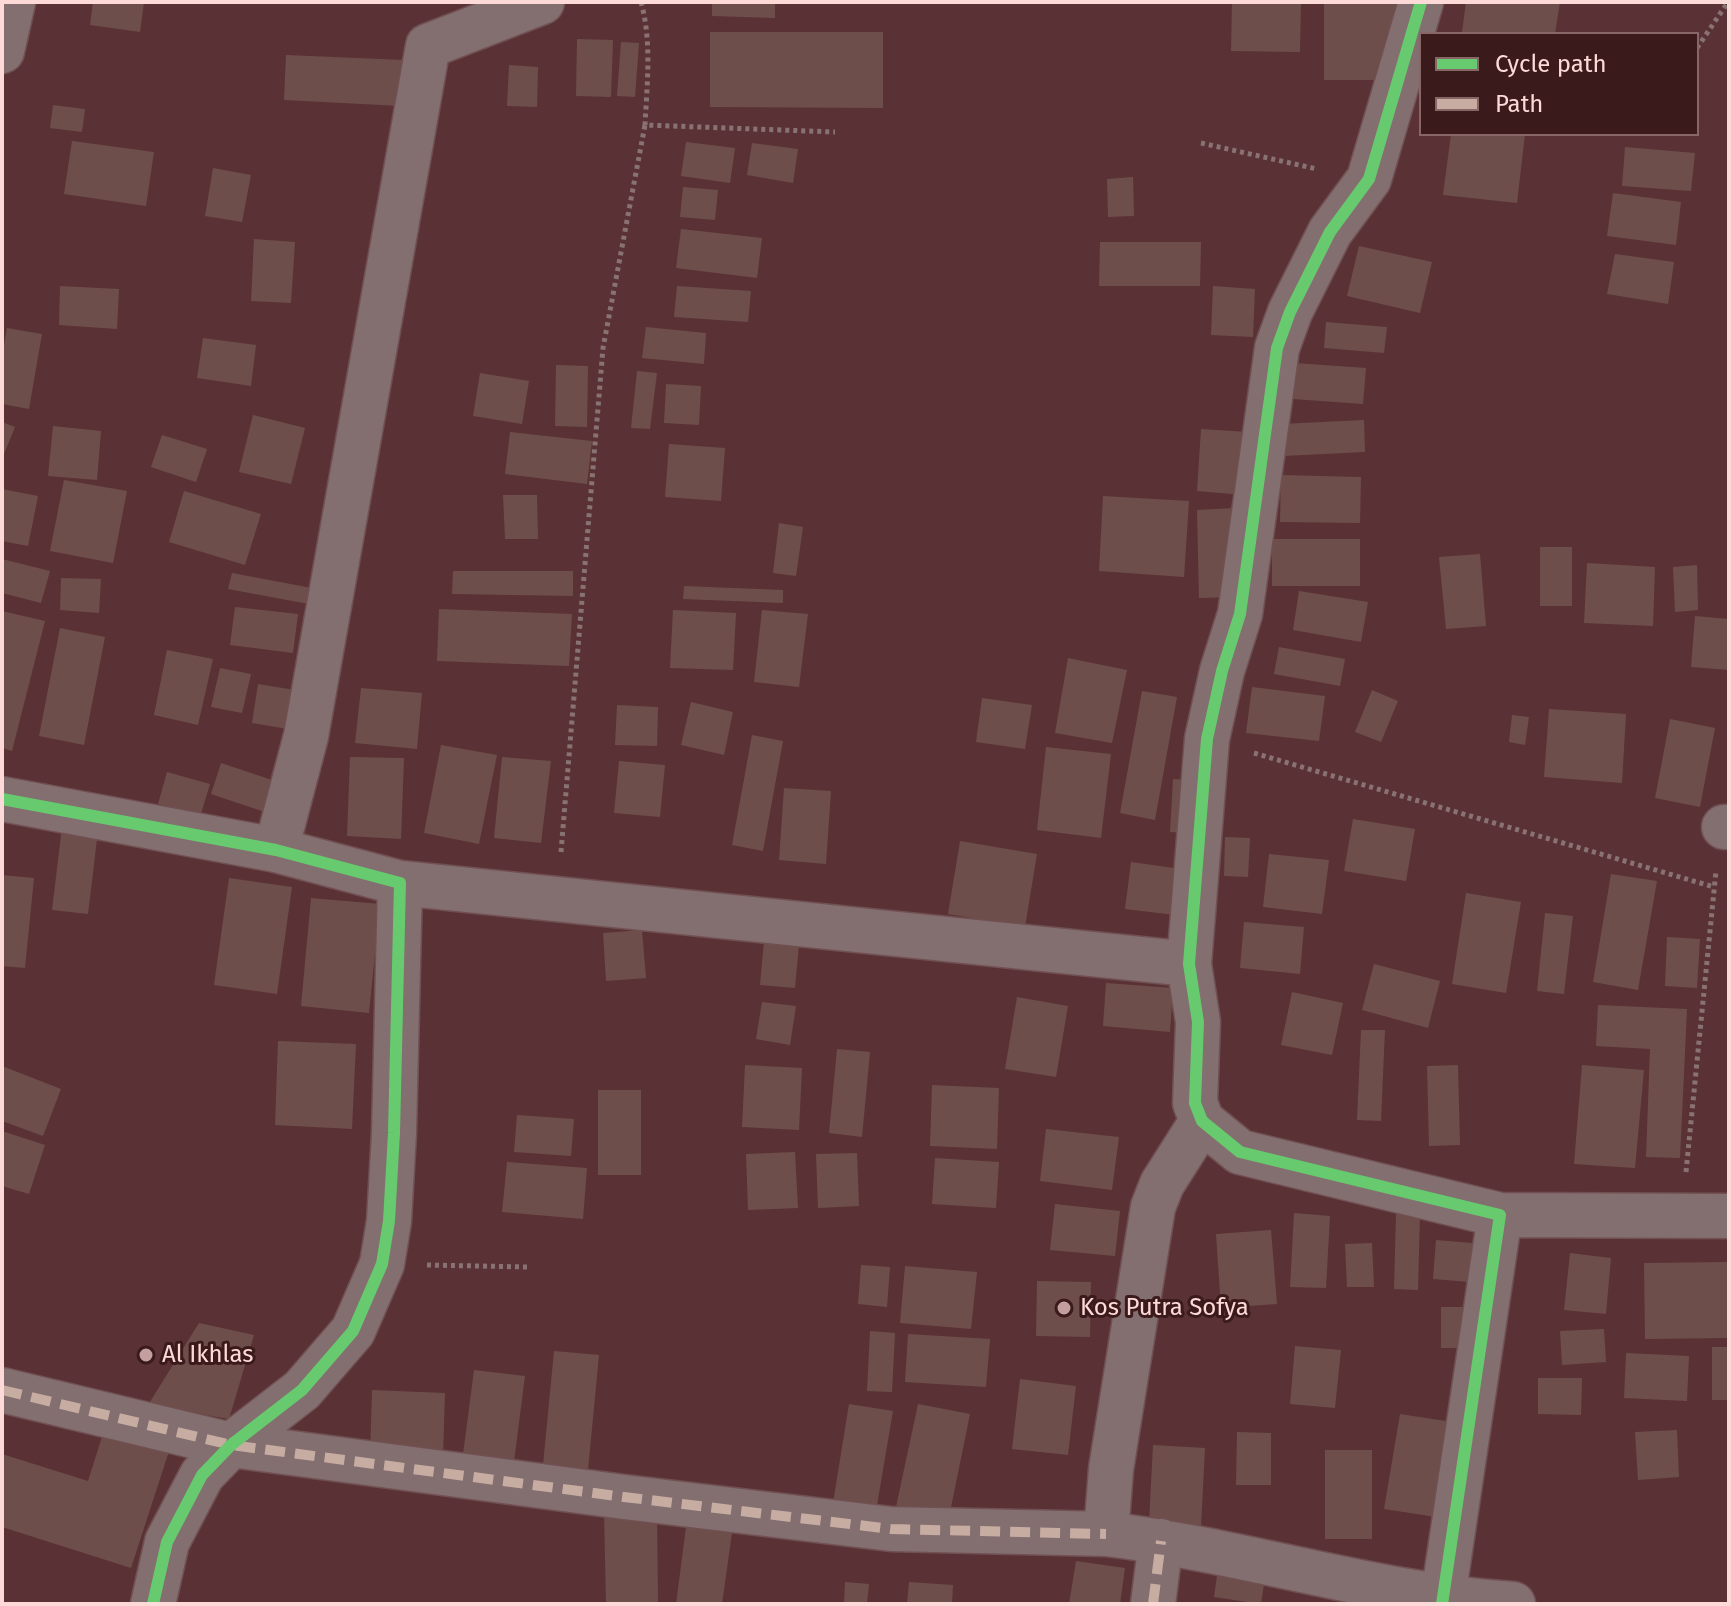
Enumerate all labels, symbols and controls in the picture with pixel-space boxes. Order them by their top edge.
legend [1419,32,1699,136]
text: Cycle path [1495,50,1607,78]
text: Path [1495,90,1543,118]
place label: Kos Putra Sofya [1080,1294,1249,1322]
marker: Kos Putra Sofya [1055,1299,1073,1317]
place label: Al Ikhlas [162,1341,254,1369]
marker: Al Ikhlas [137,1346,155,1364]

